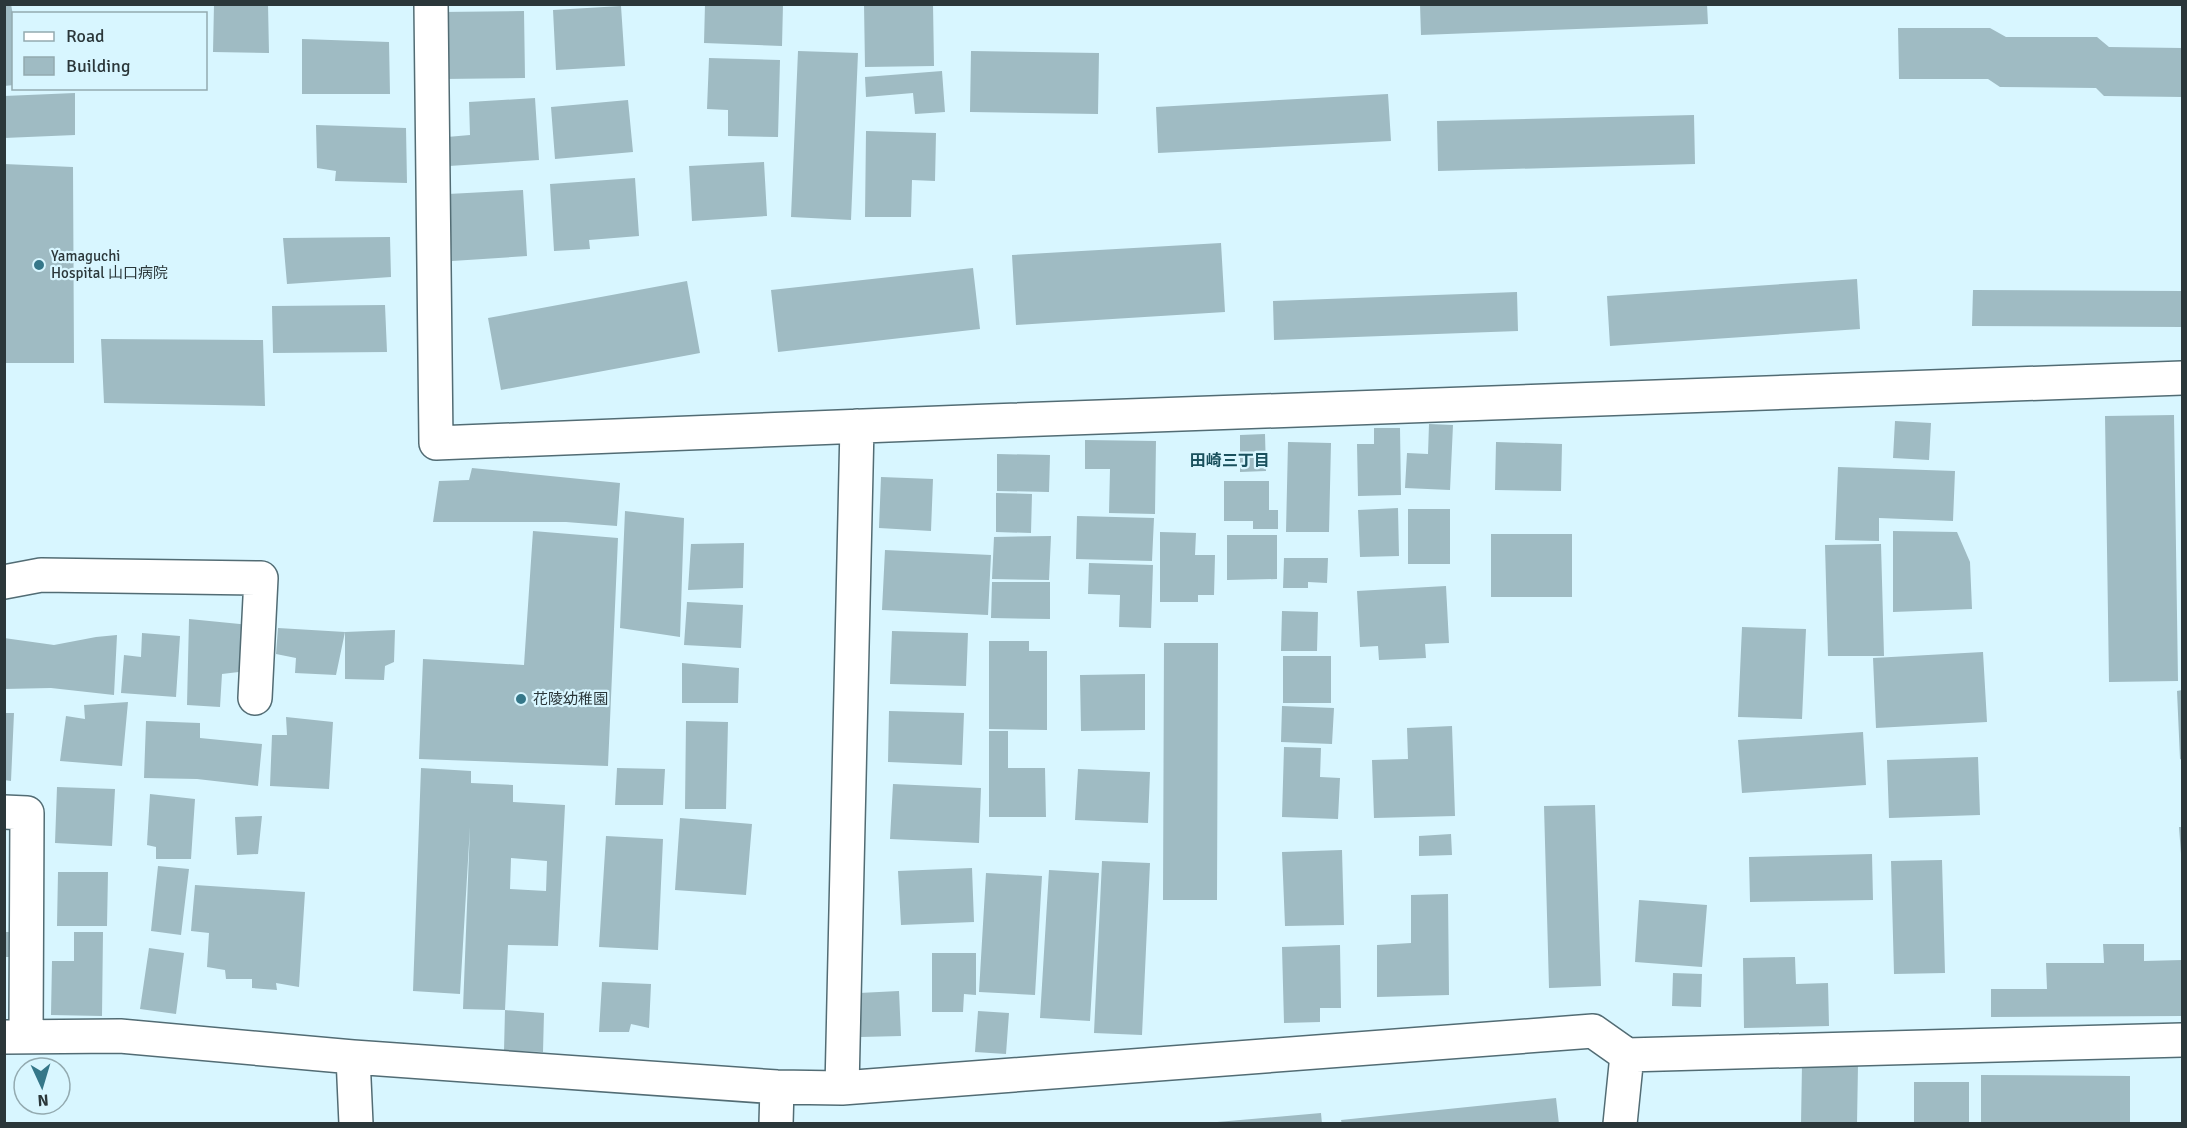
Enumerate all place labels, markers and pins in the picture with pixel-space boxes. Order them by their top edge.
place label: Yamaguchi Hospital 山口病院 [51,247,168,282]
marker: Yamaguchi Hospital 山口病院 [32,258,46,272]
place label: 花陵幼稚園 [533,690,608,708]
marker: 花陵幼稚園 [514,692,528,706]

